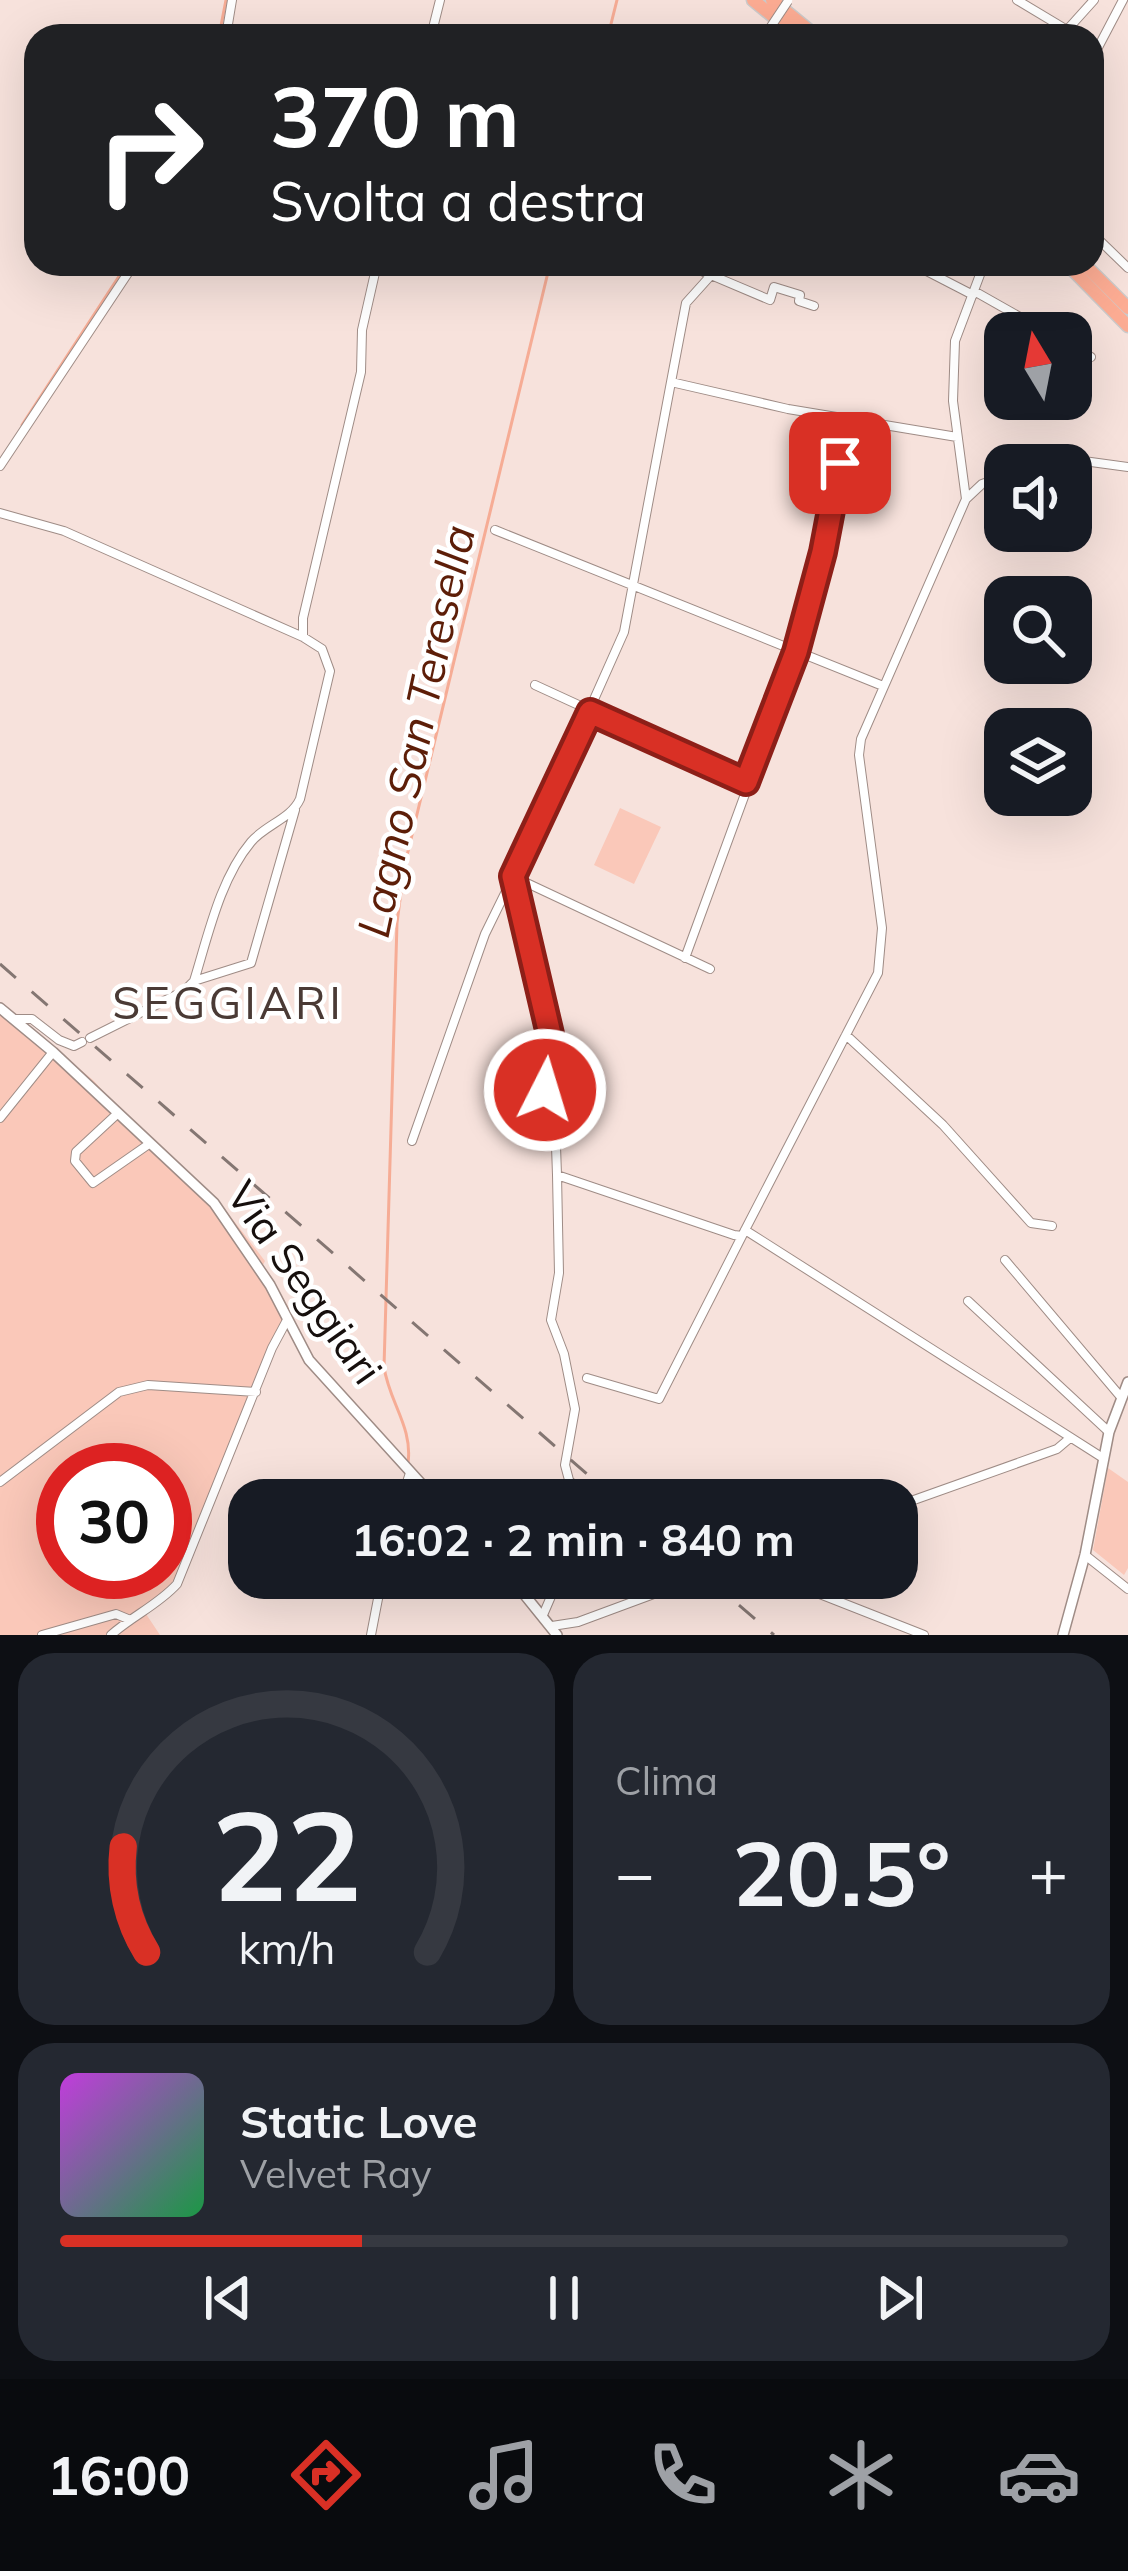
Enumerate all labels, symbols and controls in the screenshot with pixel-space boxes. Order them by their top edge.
text: 370 m [270,63,520,168]
icon: right [72,72,228,228]
text: Svolta a destra [270,167,646,235]
north arrow [984,312,1092,420]
map controls [984,312,1092,816]
pin [789,412,891,514]
icon: arrive [807,430,873,496]
button: sound [984,444,1092,552]
water label: Lagno San Teresella [344,520,486,942]
button: search [984,576,1092,684]
button: layers [984,708,1092,816]
district label: SEGGIARI [112,974,344,1030]
position arrow [482,1027,608,1153]
street label: Via Seggiari [216,1170,394,1394]
speed limit sign: 30 [36,1443,192,1599]
text: 16:02 · 2 min · 840 m [351,1511,795,1567]
text: Clima [615,1756,718,1805]
text: 22 [212,1776,361,1932]
text: 20.5° [732,1816,951,1929]
text: − [615,1831,655,1914]
text: + [1028,1831,1068,1914]
text: km/h [238,1921,335,1975]
text: Static Love [240,2093,477,2149]
text: Velvet Ray [240,2149,432,2198]
icon: previous [195,2265,261,2331]
icon: pause [531,2265,597,2331]
icon: next [867,2265,933,2331]
icon: directions [284,2433,368,2517]
icon: music [462,2433,546,2517]
icon: phone [641,2433,725,2517]
icon: climate [819,2433,903,2517]
icon: car [997,2433,1081,2517]
text: 16:00 [47,2441,190,2509]

